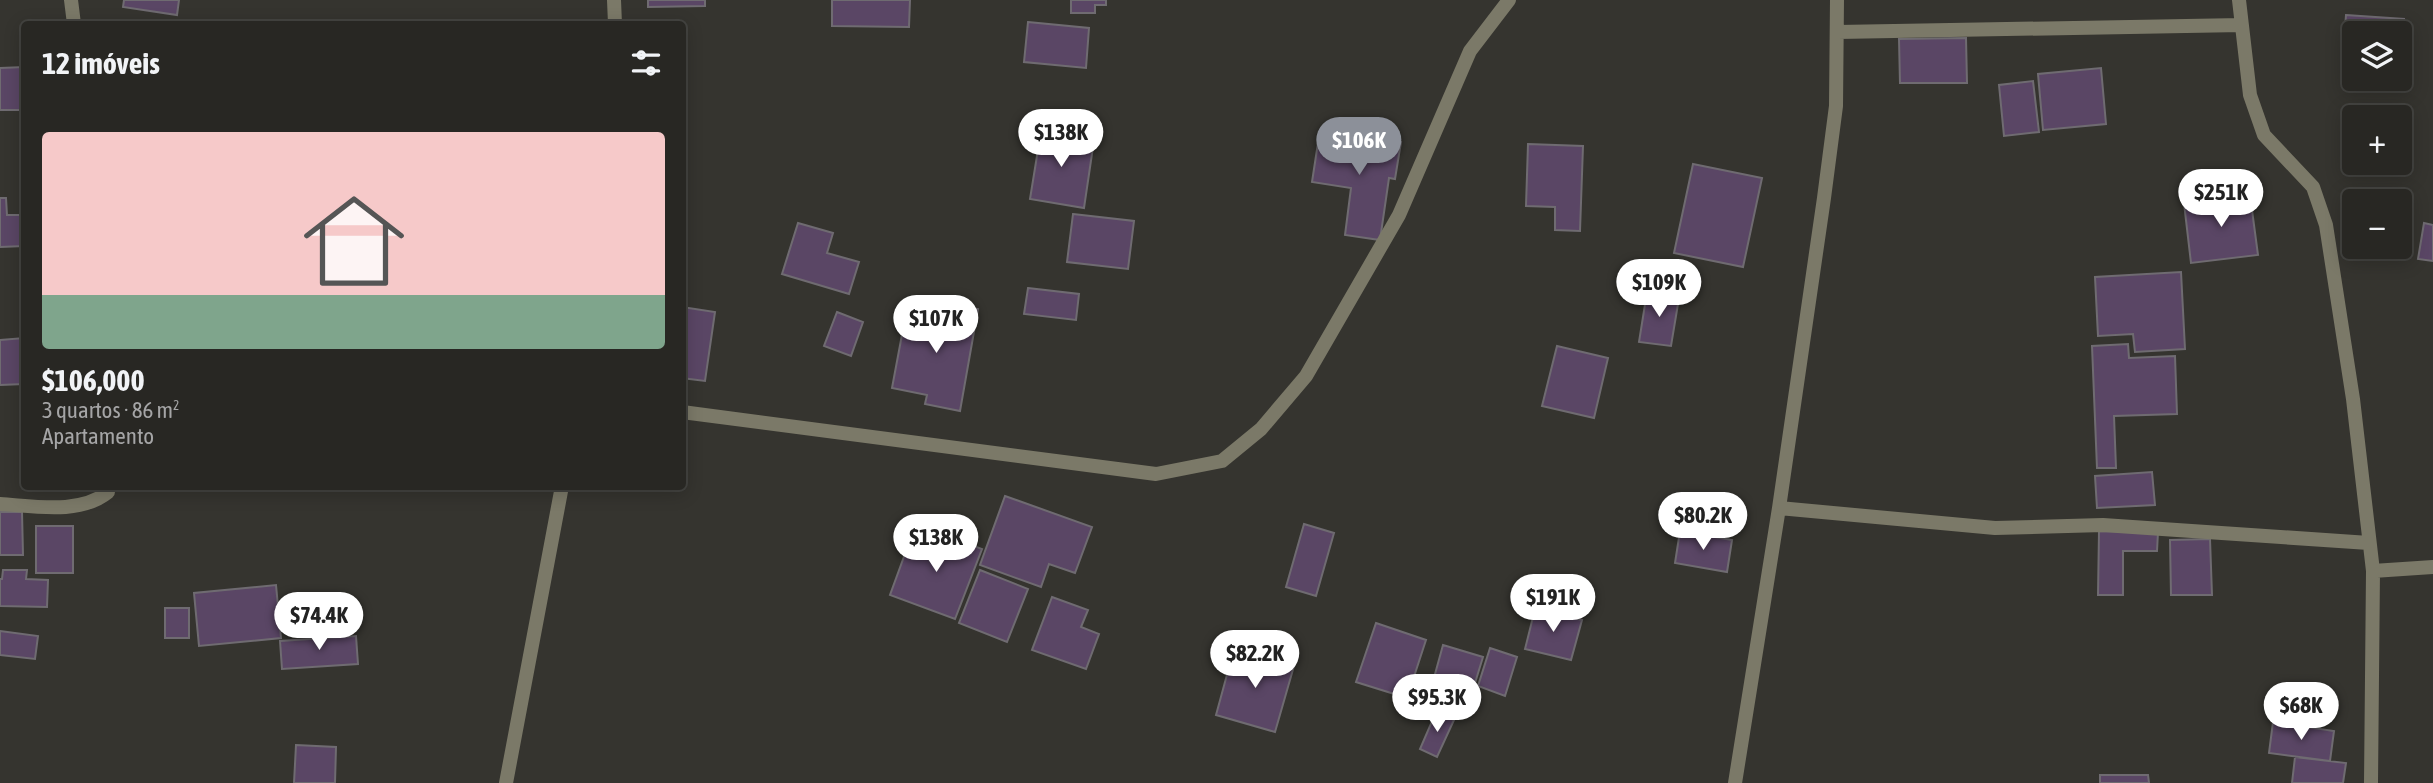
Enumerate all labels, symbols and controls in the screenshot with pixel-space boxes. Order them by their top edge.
map controls [2342,21,2412,259]
button: layers [2342,21,2412,91]
icon: filters [627,44,665,82]
text: 12 imóveis [42,46,160,80]
button: + [2342,105,2412,175]
pin: $138K [1012,110,1110,169]
pin: $106K [1310,118,1408,177]
text: $138K [1034,119,1088,145]
text: $106K [1332,127,1386,153]
pin: $251K [2172,170,2270,229]
icon: home [291,178,417,304]
text: $251K [2194,179,2248,205]
button: − [2342,189,2412,259]
pin: $109K [1610,260,1708,319]
text: $109K [1632,269,1686,295]
pin: $107K [887,296,985,355]
text: $107K [909,305,963,331]
text: $106,000 [42,363,145,397]
text: 3 quartos · 86 m² [42,397,180,423]
text: Apartamento [42,423,154,449]
pin: $80.2K [1646,492,1760,552]
text: $80.2K [1674,502,1732,528]
pin: $138K [887,514,985,574]
text: $138K [909,524,963,550]
pin: $191K [1504,574,1602,634]
text: $191K [1526,584,1580,610]
pin: $74.4K [262,592,376,652]
text: $74.4K [290,602,348,628]
pin: $82.2K [1198,630,1312,690]
text: $82.2K [1226,640,1284,666]
pin: $95.3K [1380,674,1494,734]
pin: $68K [2260,682,2342,742]
text: $95.3K [1408,684,1466,710]
text: $68K [2280,692,2322,718]

